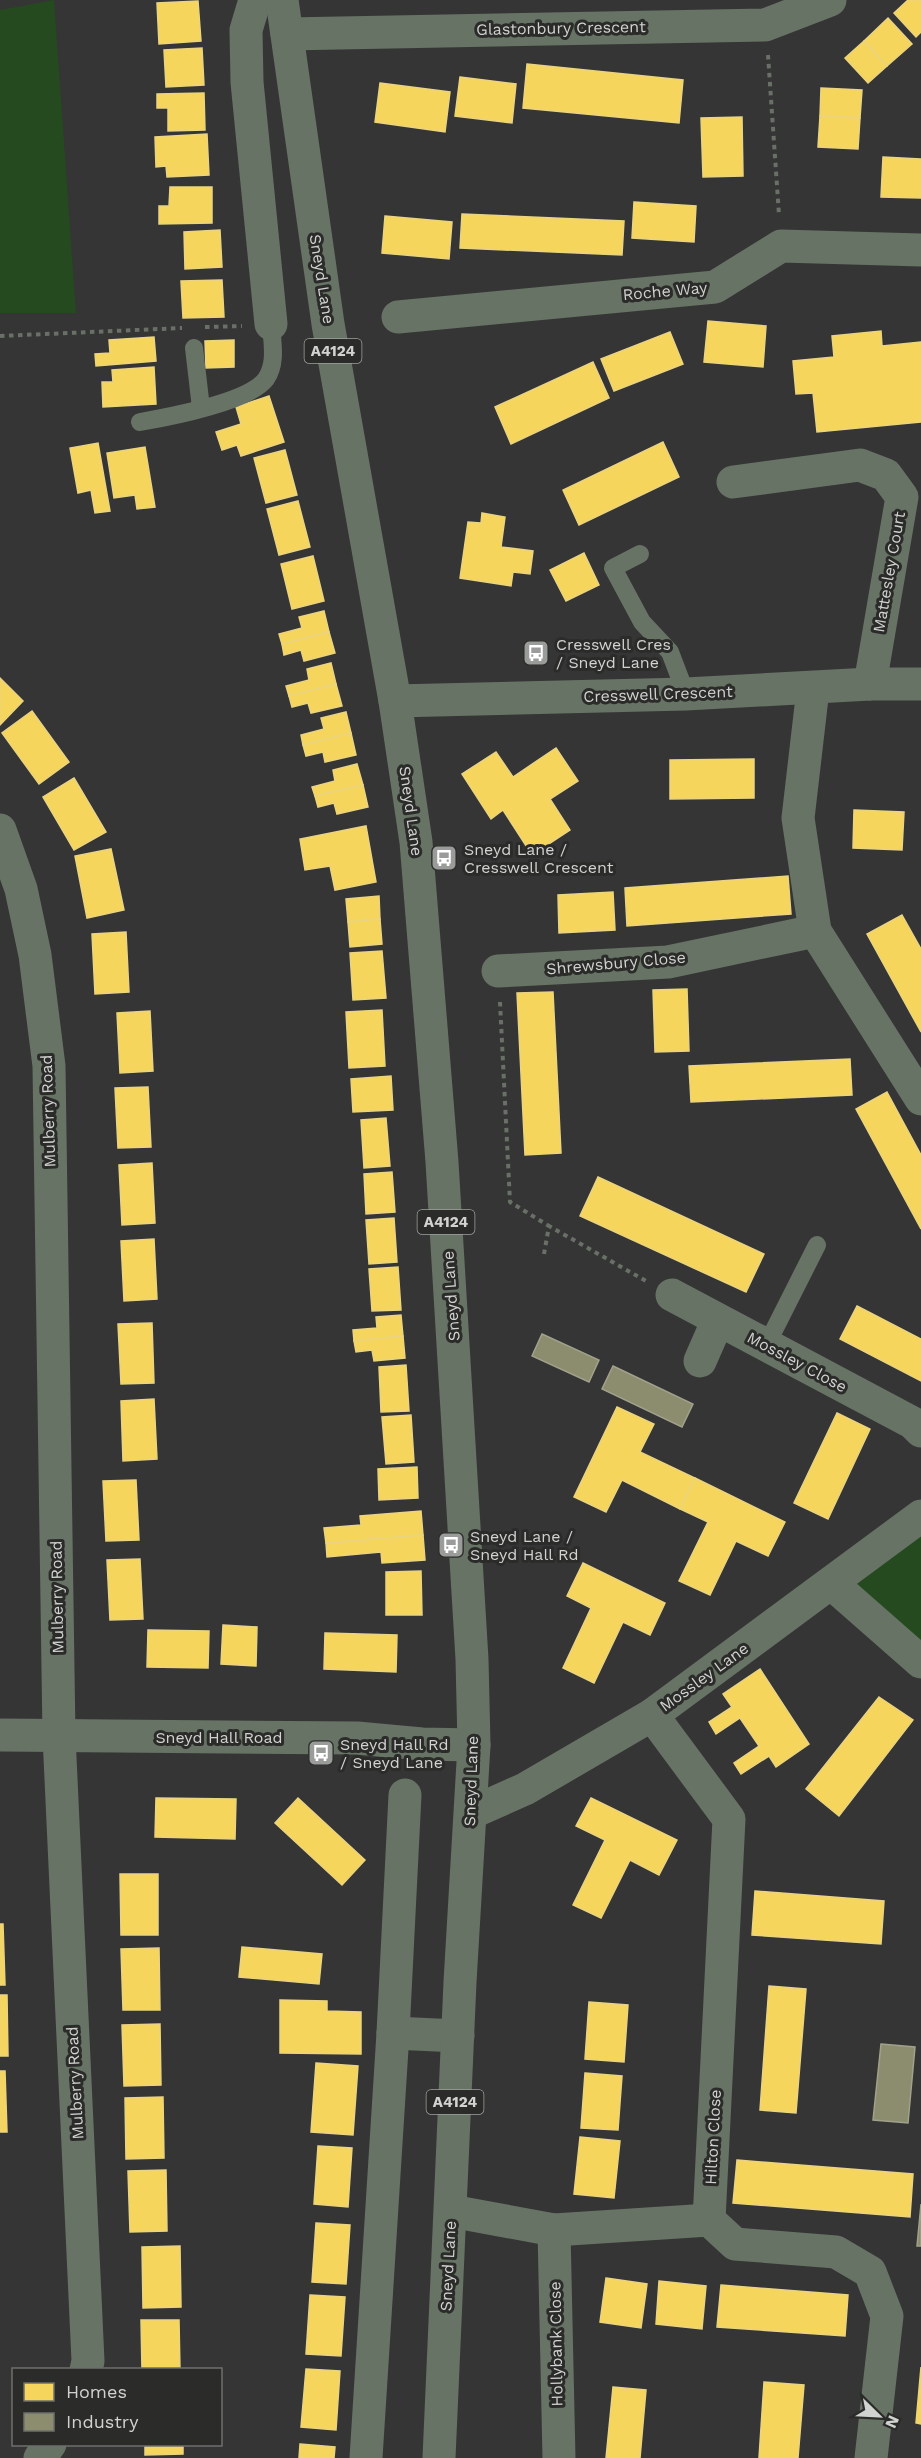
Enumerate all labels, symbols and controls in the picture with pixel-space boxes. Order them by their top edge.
street label: Glastonbury Crescent [476,17,646,39]
street label: Sneyd Lane [306,233,338,325]
street label: Roche Way [622,278,709,304]
road number: A4124 [304,339,362,363]
street label: Mattesley Court [869,510,909,634]
place label: Cresswell Cres / Sneyd Lane [556,635,671,672]
bus stop icon: Cresswell Cres / Sneyd Lane [521,638,551,668]
street label: Cresswell Crescent [583,682,733,706]
street label: Sneyd Lane [395,765,427,857]
place label: Sneyd Lane / Cresswell Crescent [464,840,614,877]
bus stop icon: Sneyd Lane / Cresswell Crescent [429,843,459,873]
street label: Shrewsbury Close [545,947,687,979]
street label: Mulberry Road [37,1054,59,1168]
road number: A4124 [418,1210,474,1234]
street label: Sneyd Lane [438,1250,464,1342]
street label: Mossley Close [744,1328,850,1396]
place label: Sneyd Lane / Sneyd Hall Rd [470,1527,578,1564]
bus stop icon: Sneyd Lane / Sneyd Hall Rd [436,1530,466,1560]
street label: Mulberry Road [47,1540,67,1654]
street label: Mossley Lane [656,1639,752,1715]
street label: Sneyd Hall Road [155,1728,283,1747]
place label: Sneyd Hall Rd / Sneyd Lane [340,1735,448,1772]
street label: Sneyd Lane [460,1735,482,1827]
bus stop icon: Sneyd Hall Rd / Sneyd Lane [306,1738,336,1768]
street label: Mulberry Road [63,2026,87,2140]
street label: Hilton Close [701,2089,725,2185]
road number: A4124 [426,2090,484,2114]
street label: Sneyd Lane [436,2220,460,2312]
street label: Hollybank Close [545,2281,567,2407]
legend [12,2368,222,2446]
text: Homes [66,2381,127,2402]
north arrow [849,2386,909,2446]
text: Industry [66,2411,139,2432]
text: N [881,2413,903,2431]

